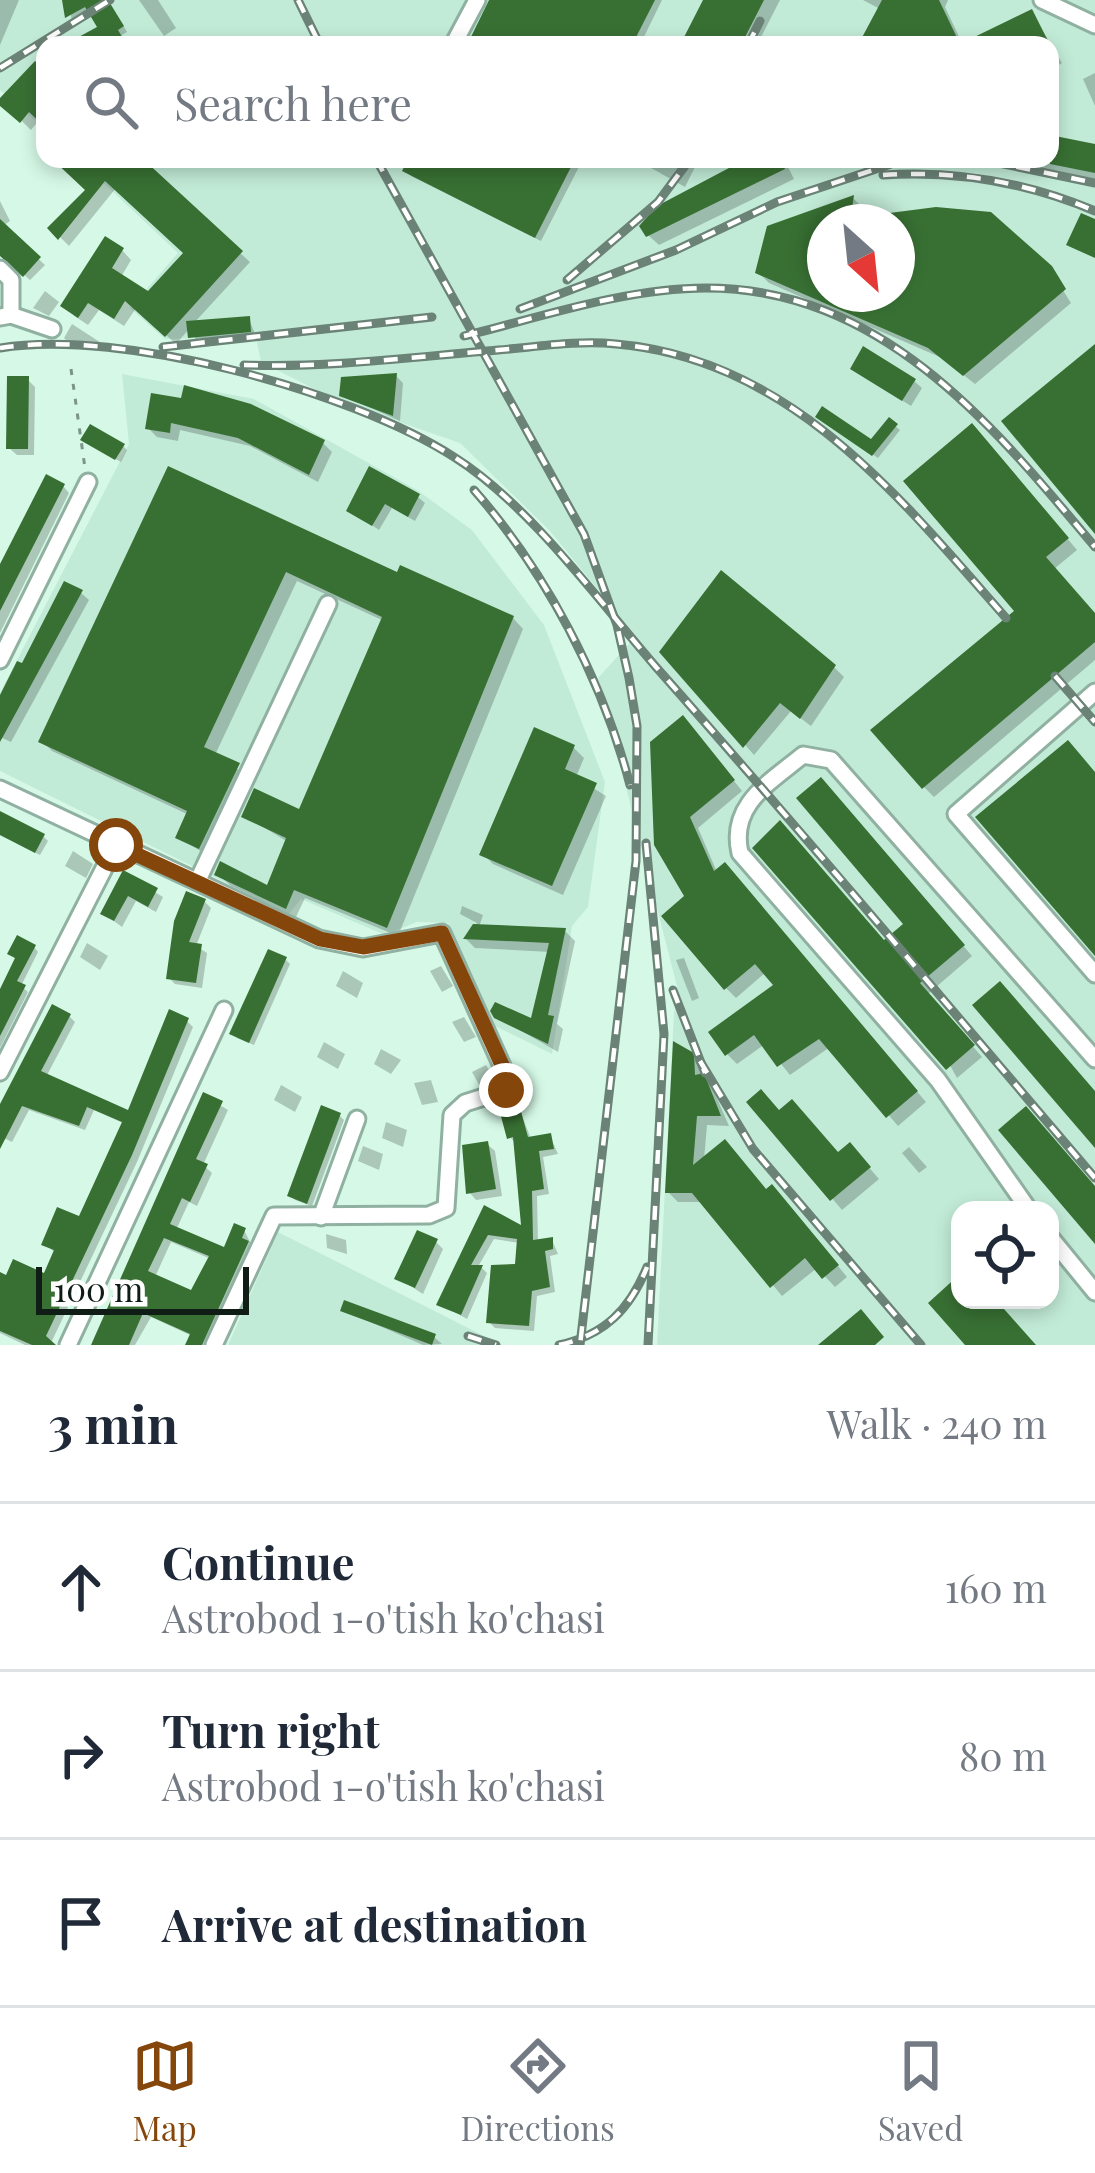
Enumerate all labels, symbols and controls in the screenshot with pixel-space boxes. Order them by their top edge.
search box [36,36,1059,168]
icon: search [78,69,144,135]
text: Search here [174,72,412,132]
north arrow [807,204,915,312]
route start [89,818,143,872]
route end [479,1063,533,1117]
map controls [951,1201,1059,1309]
button: locate [951,1201,1059,1309]
scale bar [36,1261,249,1314]
text: 100 m [54,1266,143,1310]
text: 3 min [48,1389,178,1457]
text: Walk · 240 m [827,1397,1047,1449]
text: Continue [162,1531,354,1591]
icon: ahead [48,1554,114,1620]
text: 160 m [945,1561,1047,1613]
text: Astrobod 1-o'tish ko'chasi [162,1591,605,1643]
text: Turn right [162,1699,380,1759]
icon: right [48,1722,114,1788]
text: 80 m [959,1729,1047,1781]
text: Astrobod 1-o'tish ko'chasi [162,1759,605,1811]
icon: arrive [48,1890,114,1956]
text: Arrive at destination [162,1893,587,1953]
tab: Map [132,2033,198,2149]
tab: Directions [461,2033,615,2149]
tab: Saved [878,2033,964,2149]

